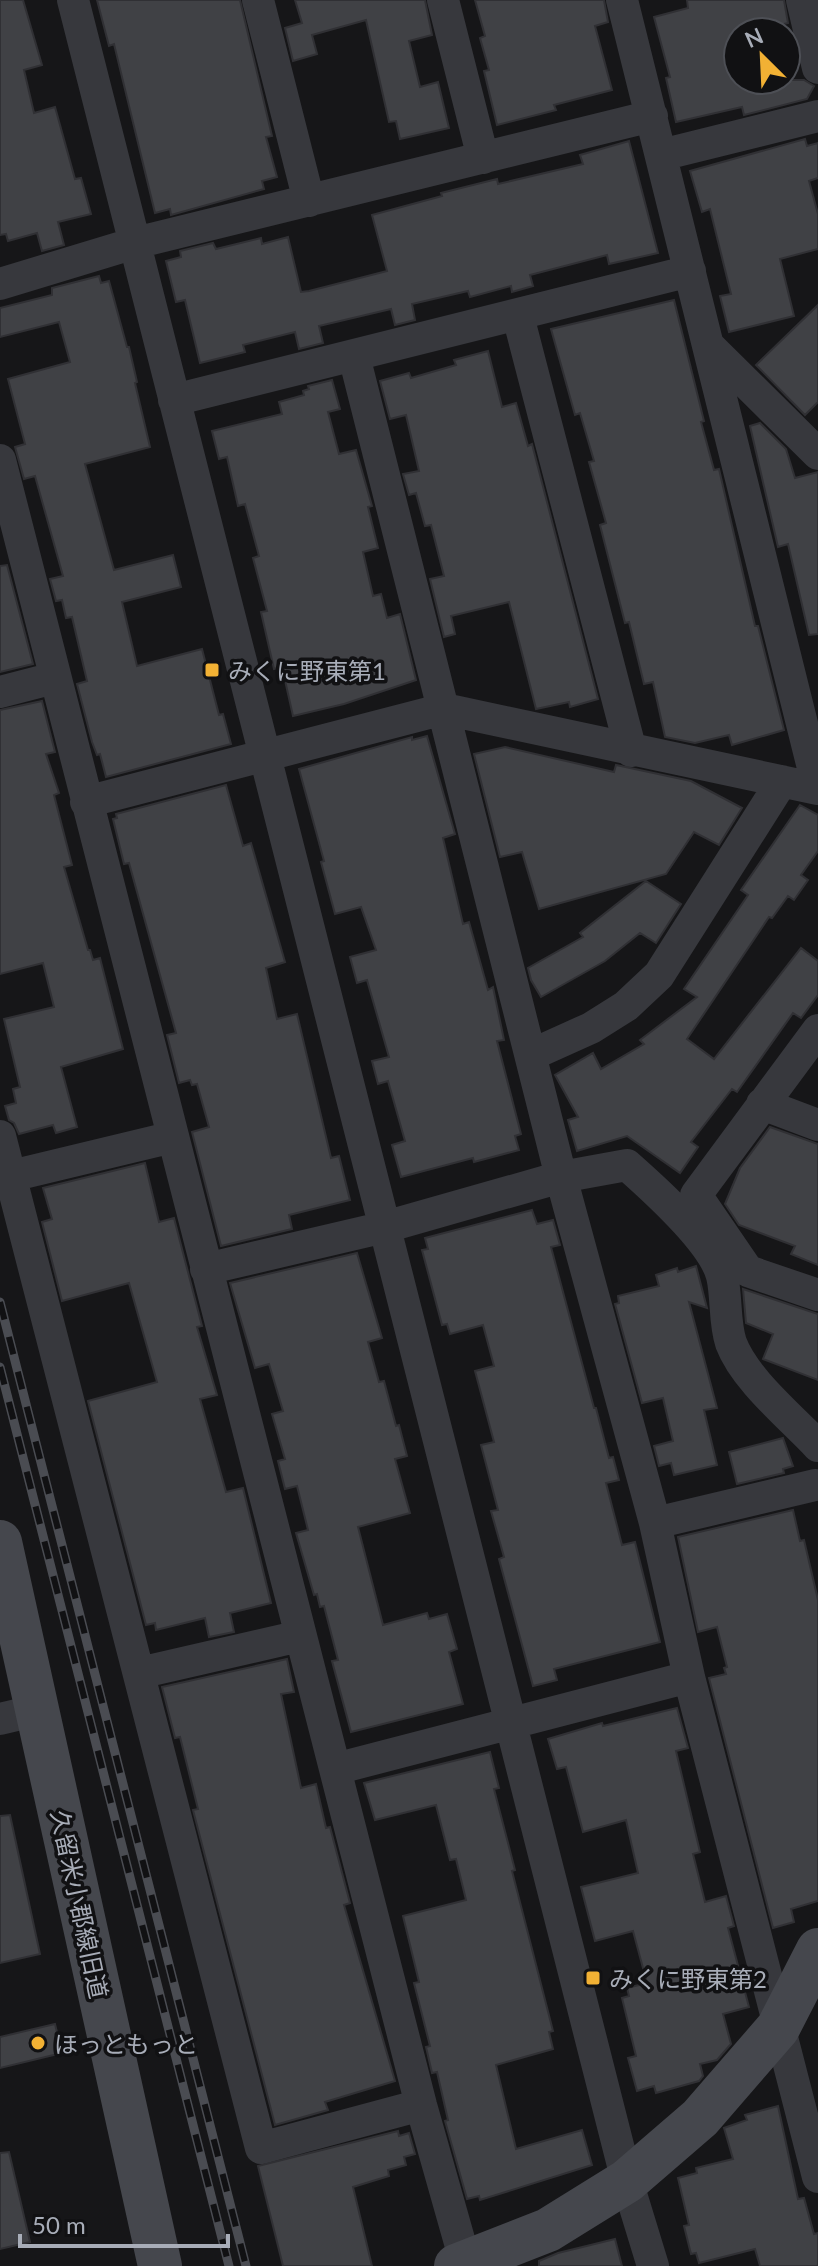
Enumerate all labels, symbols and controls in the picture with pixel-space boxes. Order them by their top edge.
north arrow [722,16,802,96]
text: N [740,21,767,53]
place label: みくに野東第1 [228,656,386,685]
marker: みくに野東第1 [203,661,221,679]
street label: 久留米小郡線旧道 [46,1807,114,2001]
place label: みくに野東第2 [609,1964,767,1993]
marker: みくに野東第2 [584,1969,602,1987]
place label: ほっともっと [54,2029,198,2058]
marker: ほっともっと [29,2034,47,2052]
scale bar [20,2198,228,2248]
text: 50 m [32,2210,86,2239]

